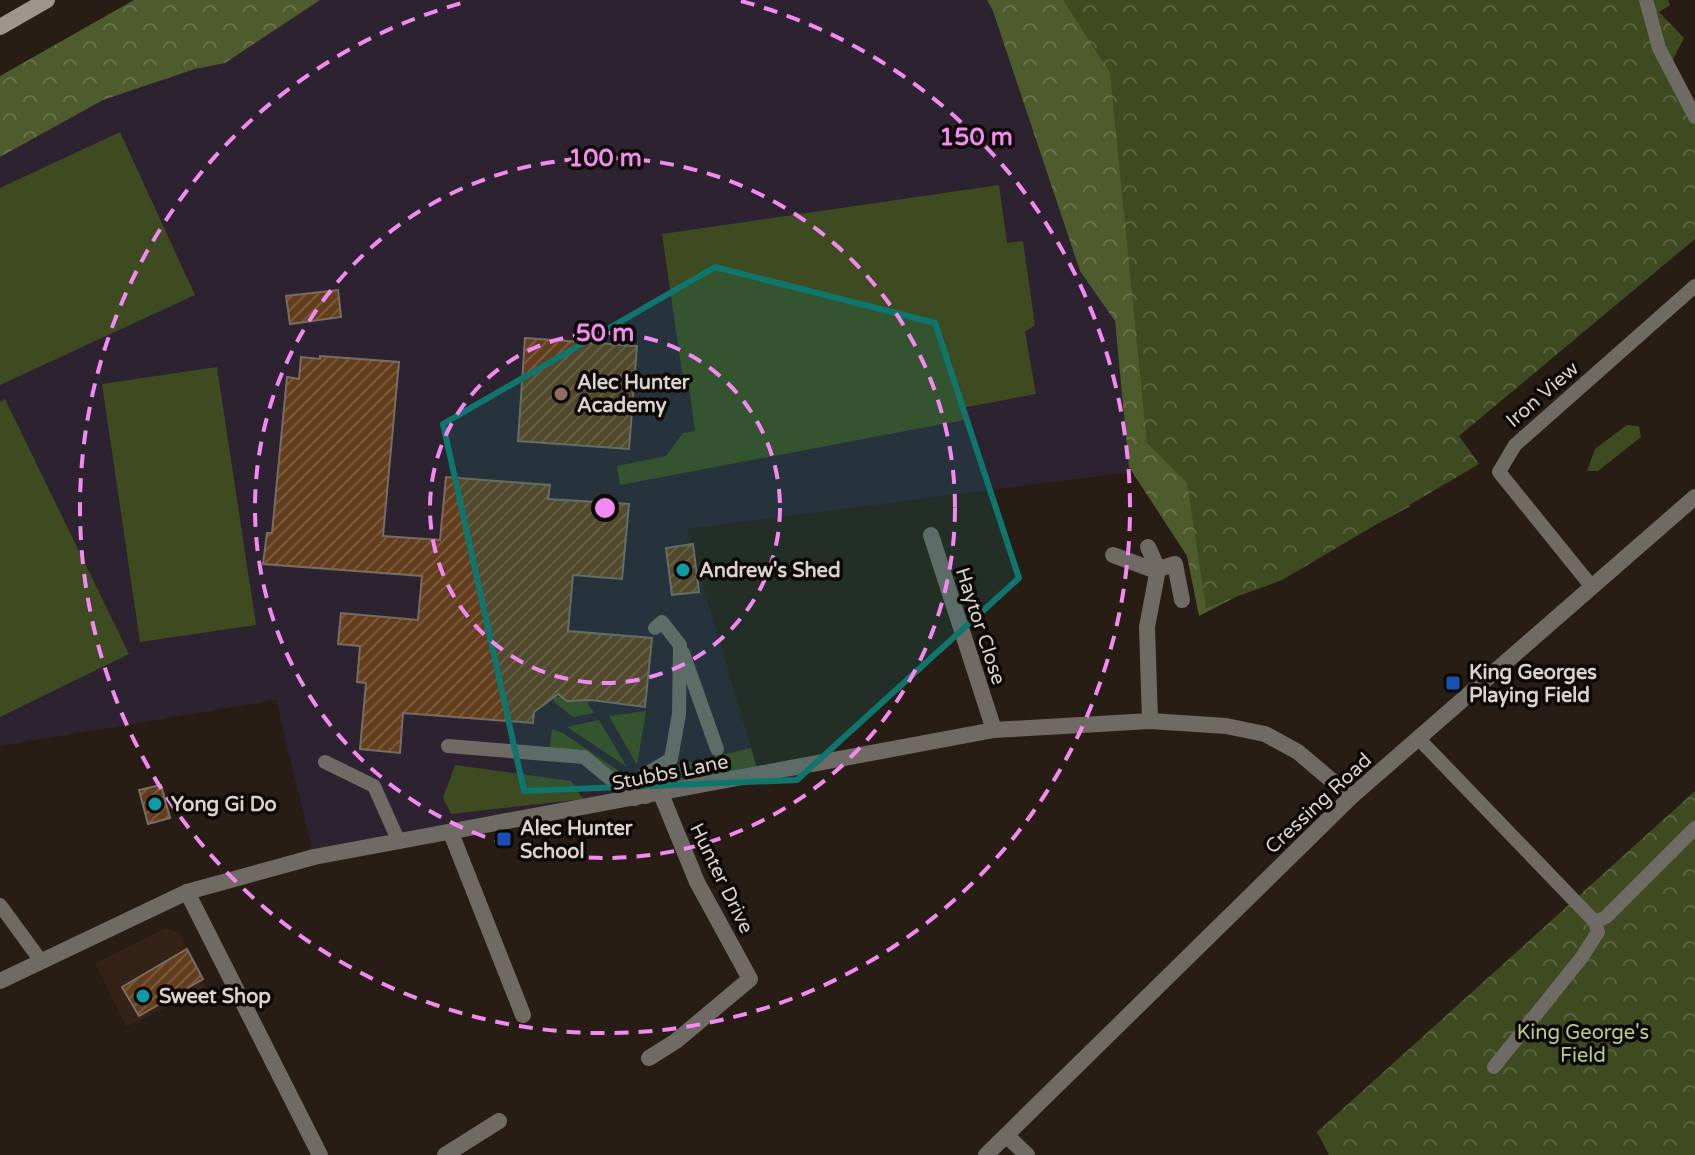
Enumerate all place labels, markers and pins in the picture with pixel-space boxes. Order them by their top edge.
place label: Alec Hunter Academy [577,371,690,418]
marker: Alec Hunter Academy [552,385,570,403]
centre of rings [591,494,619,522]
place label: Andrew's Shed [699,559,841,583]
marker: Andrew's Shed [674,561,692,579]
place label: King Georges Playing Field [1469,661,1597,708]
marker: King Georges Playing Field [1444,674,1462,692]
place label: Yong Gi Do [171,793,277,817]
marker: Yong Gi Do [146,795,164,813]
place label: Alec Hunter School [520,817,633,864]
marker: Alec Hunter School [495,830,513,848]
place label: Sweet Shop [159,985,271,1009]
marker: Sweet Shop [134,987,152,1005]

